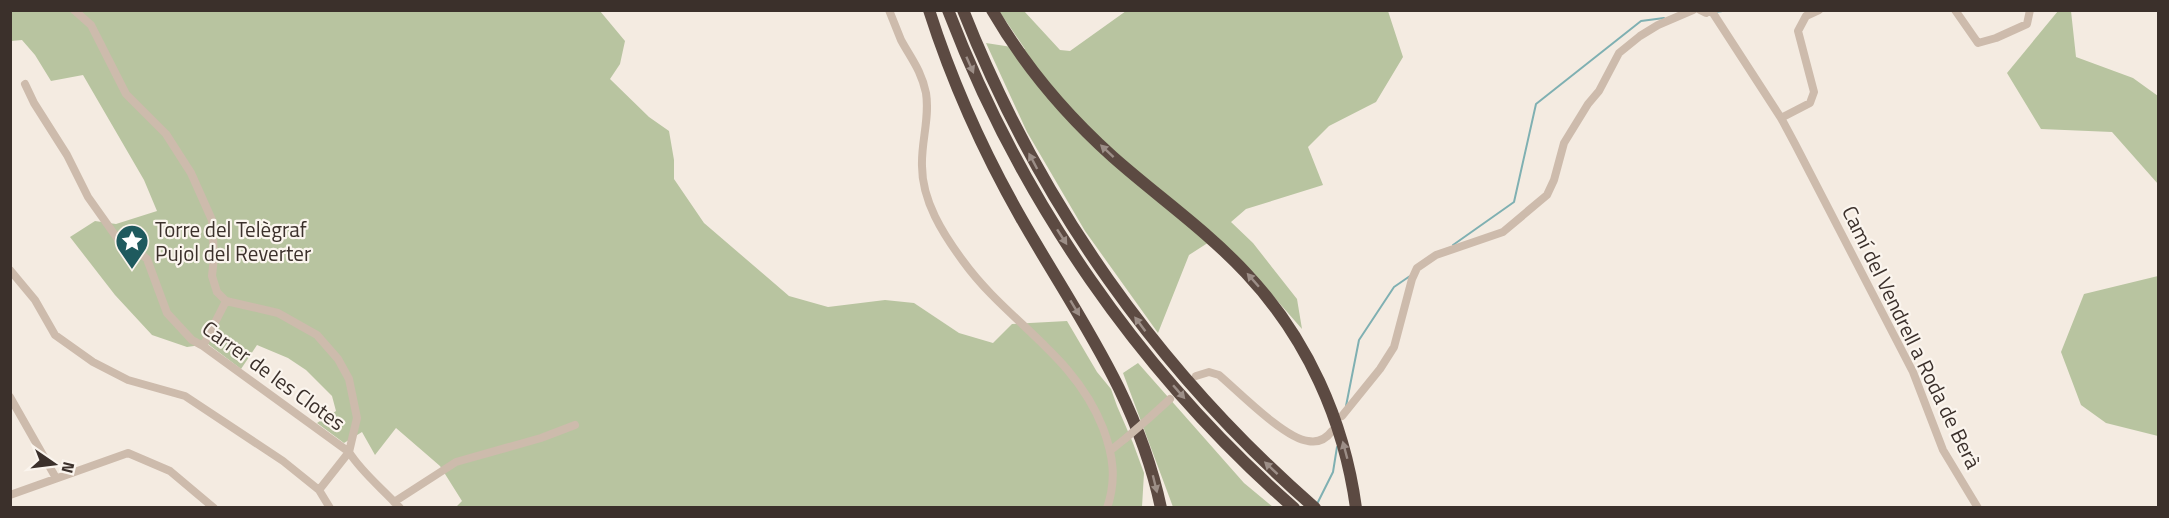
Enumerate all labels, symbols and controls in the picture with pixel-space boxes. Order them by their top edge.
one-way arrow [966,56,975,73]
one-way arrow [1100,145,1115,158]
one-way arrow [1028,153,1038,170]
street label: Camí del Vendrell a Roda de Berà [1834,200,1990,474]
place label: Torre del Telègraf Pujol del Reverter [155,213,311,269]
place icon: Torre del Telègraf Pujol del Reverter [114,223,150,270]
one-way arrow [1056,228,1067,245]
one-way arrow [1246,273,1259,288]
one-way arrow [1069,300,1080,316]
street label: Carrer de les Clotes [196,312,352,438]
one-way arrow [1135,317,1147,332]
one-way arrow [1172,384,1185,399]
north arrow [24,434,84,494]
one-way arrow [1340,441,1349,459]
text: N [56,459,82,476]
one-way arrow [1265,462,1279,476]
one-way arrow [1151,475,1161,493]

